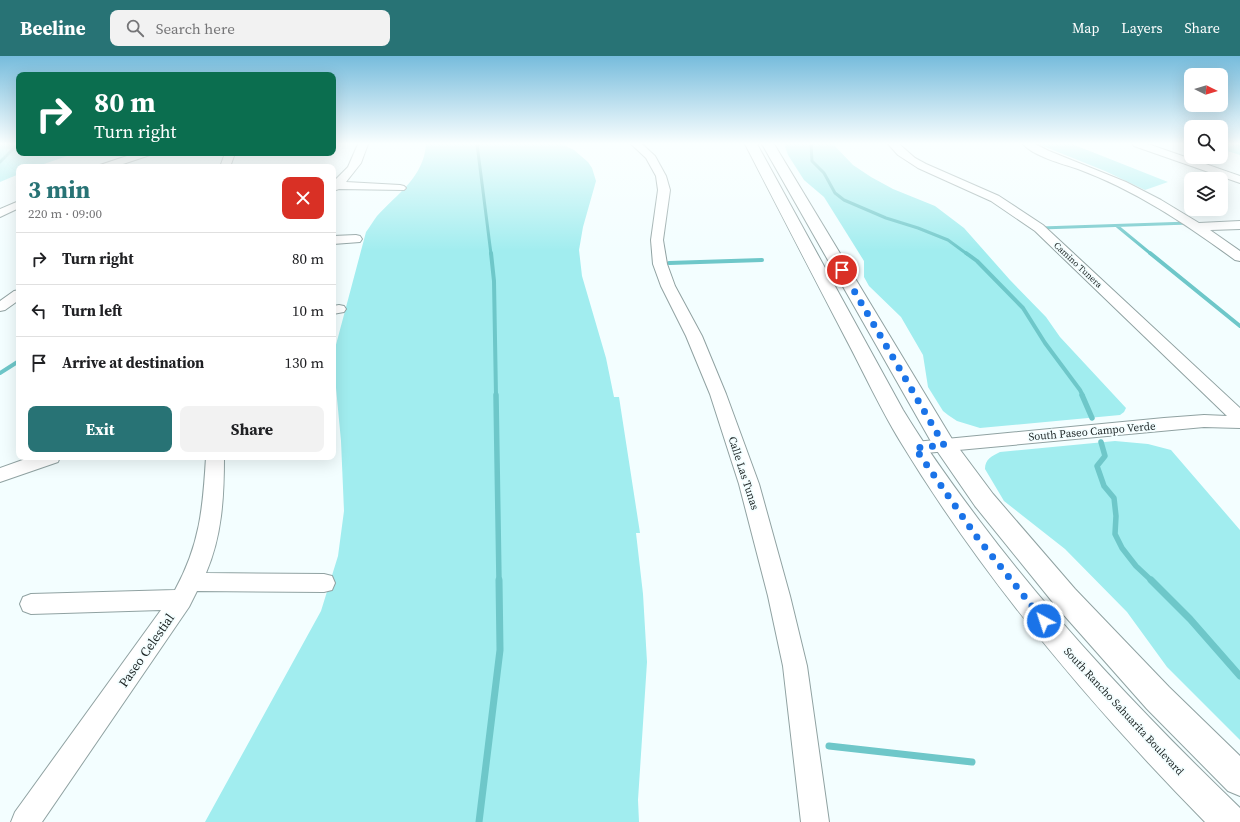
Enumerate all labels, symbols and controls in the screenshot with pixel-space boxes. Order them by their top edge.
search box [110,10,390,46]
text: Beeline [20,15,86,41]
icon: search [124,17,146,39]
text: Search here [156,18,235,39]
text: Map [1072,18,1099,38]
text: Layers [1121,18,1163,38]
text: Share [1185,18,1220,38]
north arrow [1184,68,1228,112]
map controls [1184,68,1228,216]
text: 80 m [94,83,156,121]
icon: right [28,88,80,140]
text: Turn right [94,119,176,144]
button: search [1184,120,1228,164]
button: layers [1184,172,1228,216]
text: 3 min [28,173,90,206]
button: close [282,177,324,219]
text: 220 m · 09:00 [28,205,102,222]
street label: Camino Tunera [1051,239,1105,291]
icon: right [28,248,50,270]
text: Turn right [62,248,134,269]
text: 80 m [292,248,324,269]
pin [825,253,859,287]
icon: arrive [831,259,853,281]
icon: left [28,300,50,322]
text: Turn left [62,300,122,321]
text: 10 m [292,300,324,321]
icon: arrive [28,352,50,374]
text: Arrive at destination [62,352,204,373]
text: 130 m [284,352,324,373]
button: Exit [28,406,172,452]
button: Share [180,406,324,452]
street label: South Paseo Campo Verde [1028,418,1157,445]
street label: Calle Las Tunas [725,435,763,512]
position arrow [1023,600,1065,642]
street label: Paseo Celestial [115,610,178,690]
street label: South Rancho Sahuarita Boulevard [1060,644,1188,779]

